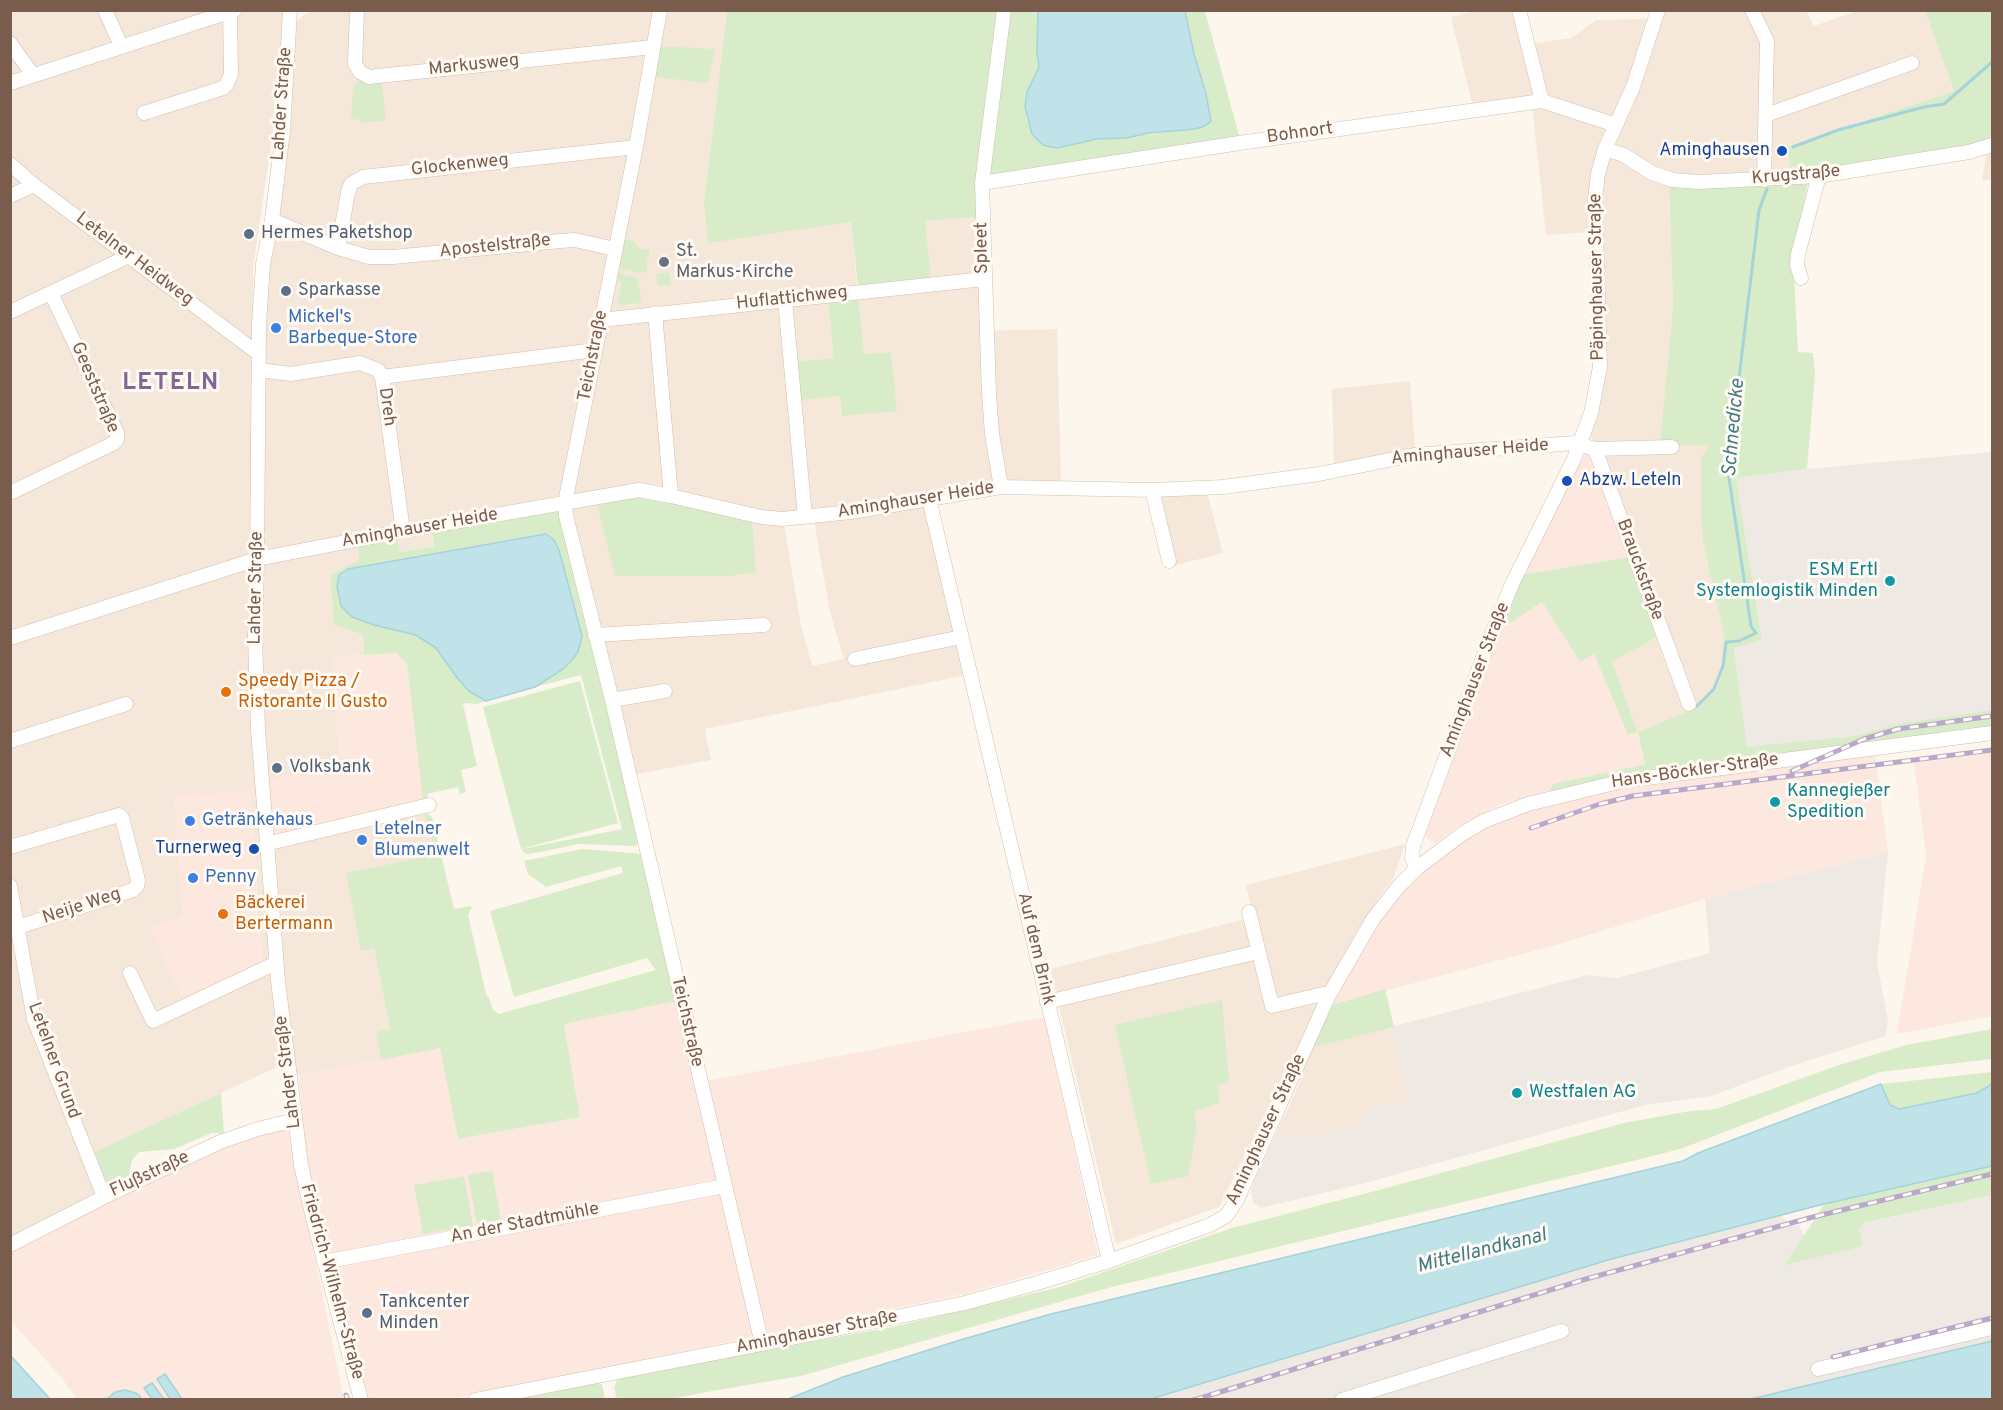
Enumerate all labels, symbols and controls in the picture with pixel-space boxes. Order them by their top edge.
street label: Lahder Straße [268,47,298,161]
street label: Markusweg [428,50,520,82]
street label: Bohnort [1265,119,1335,149]
place label: Aminghausen [1659,140,1770,162]
marker: Aminghausen [1775,144,1789,158]
street label: Glockenweg [410,150,510,182]
street label: Krugstraße [1751,161,1841,191]
street label: Päpinghauser Straße [1586,193,1610,361]
street label: Letelner Heidweg [71,209,197,311]
street label: Spleet [972,222,994,274]
place label: Hermes Paketshop [261,223,413,245]
marker: Hermes Paketshop [242,227,256,241]
street label: Apostelstraße [438,230,552,264]
place label: St. Markus-Kirche [676,241,793,284]
marker: St. Markus-Kirche [657,255,671,269]
place label: Sparkasse [298,280,381,302]
street label: Huflattichweg [735,282,849,316]
marker: Sparkasse [279,284,293,298]
place label: Mickel's Barbeque-Store [288,307,417,350]
street label: Teichstraße [575,309,613,403]
marker: Mickel's Barbeque-Store [269,321,283,335]
street label: Geeststraße [65,339,123,437]
district label: LETELN [122,370,220,398]
water label: Schnedicke [1719,378,1751,478]
street label: Dreh [373,386,399,428]
street label: Aminghauser Heide [1390,435,1550,471]
place label: Abzw. Leteln [1579,470,1681,492]
marker: Abzw. Leteln [1560,474,1574,488]
street label: Aminghauser Heide [836,478,996,524]
street label: Aminghauser Heide [340,505,500,553]
street label: Brauckstraße [1611,516,1667,624]
street label: Lahder Straße [245,531,269,645]
place label: ESM Ertl Systemlogistik Minden [1696,560,1878,602]
marker: ESM Ertl Systemlogistik Minden [1883,574,1897,588]
street label: Aminghauser Straße [1436,599,1516,761]
place label: Speedy Pizza / Ristorante Il Gusto [238,671,388,714]
marker: Speedy Pizza / Ristorante Il Gusto [219,685,233,699]
street label: Hans-Böckler-Straße [1610,750,1780,794]
place label: Volksbank [289,757,371,779]
marker: Volksbank [270,761,284,775]
place label: Kannegießer Spedition [1787,781,1890,824]
marker: Kannegießer Spedition [1768,795,1782,809]
place label: Getränkehaus [202,810,313,832]
marker: Getränkehaus [183,814,197,828]
place label: Letelner Blumenwelt [374,819,470,862]
marker: Letelner Blumenwelt [355,833,369,847]
place label: Turnerweg [155,838,242,860]
marker: Turnerweg [247,842,261,856]
place label: Penny [205,867,256,889]
marker: Penny [186,871,200,885]
street label: Neije Weg [40,884,124,930]
street label: Auf dem Brink [1012,891,1058,1007]
place label: Bäckerei Bertermann [235,893,333,936]
marker: Bäckerei Bertermann [216,907,230,921]
street label: Teichstraße [665,975,707,1069]
street label: Letelner Grund [22,1000,84,1122]
street label: Lahder Straße [271,1014,307,1130]
street label: Aminghauser Straße [1223,1051,1311,1209]
place label: Westfalen AG [1529,1082,1636,1104]
marker: Westfalen AG [1510,1086,1524,1100]
street label: Flußstraße [107,1147,193,1203]
street label: Friedrich-Wilhelm-Straße [294,1182,368,1382]
street label: An der Stadtmühle [449,1199,601,1249]
water label: Mittellandkanal [1415,1224,1549,1280]
place label: Tankcenter Minden [379,1292,470,1334]
marker: Tankcenter Minden [360,1306,374,1320]
street label: Aminghauser Straße [734,1307,900,1359]

